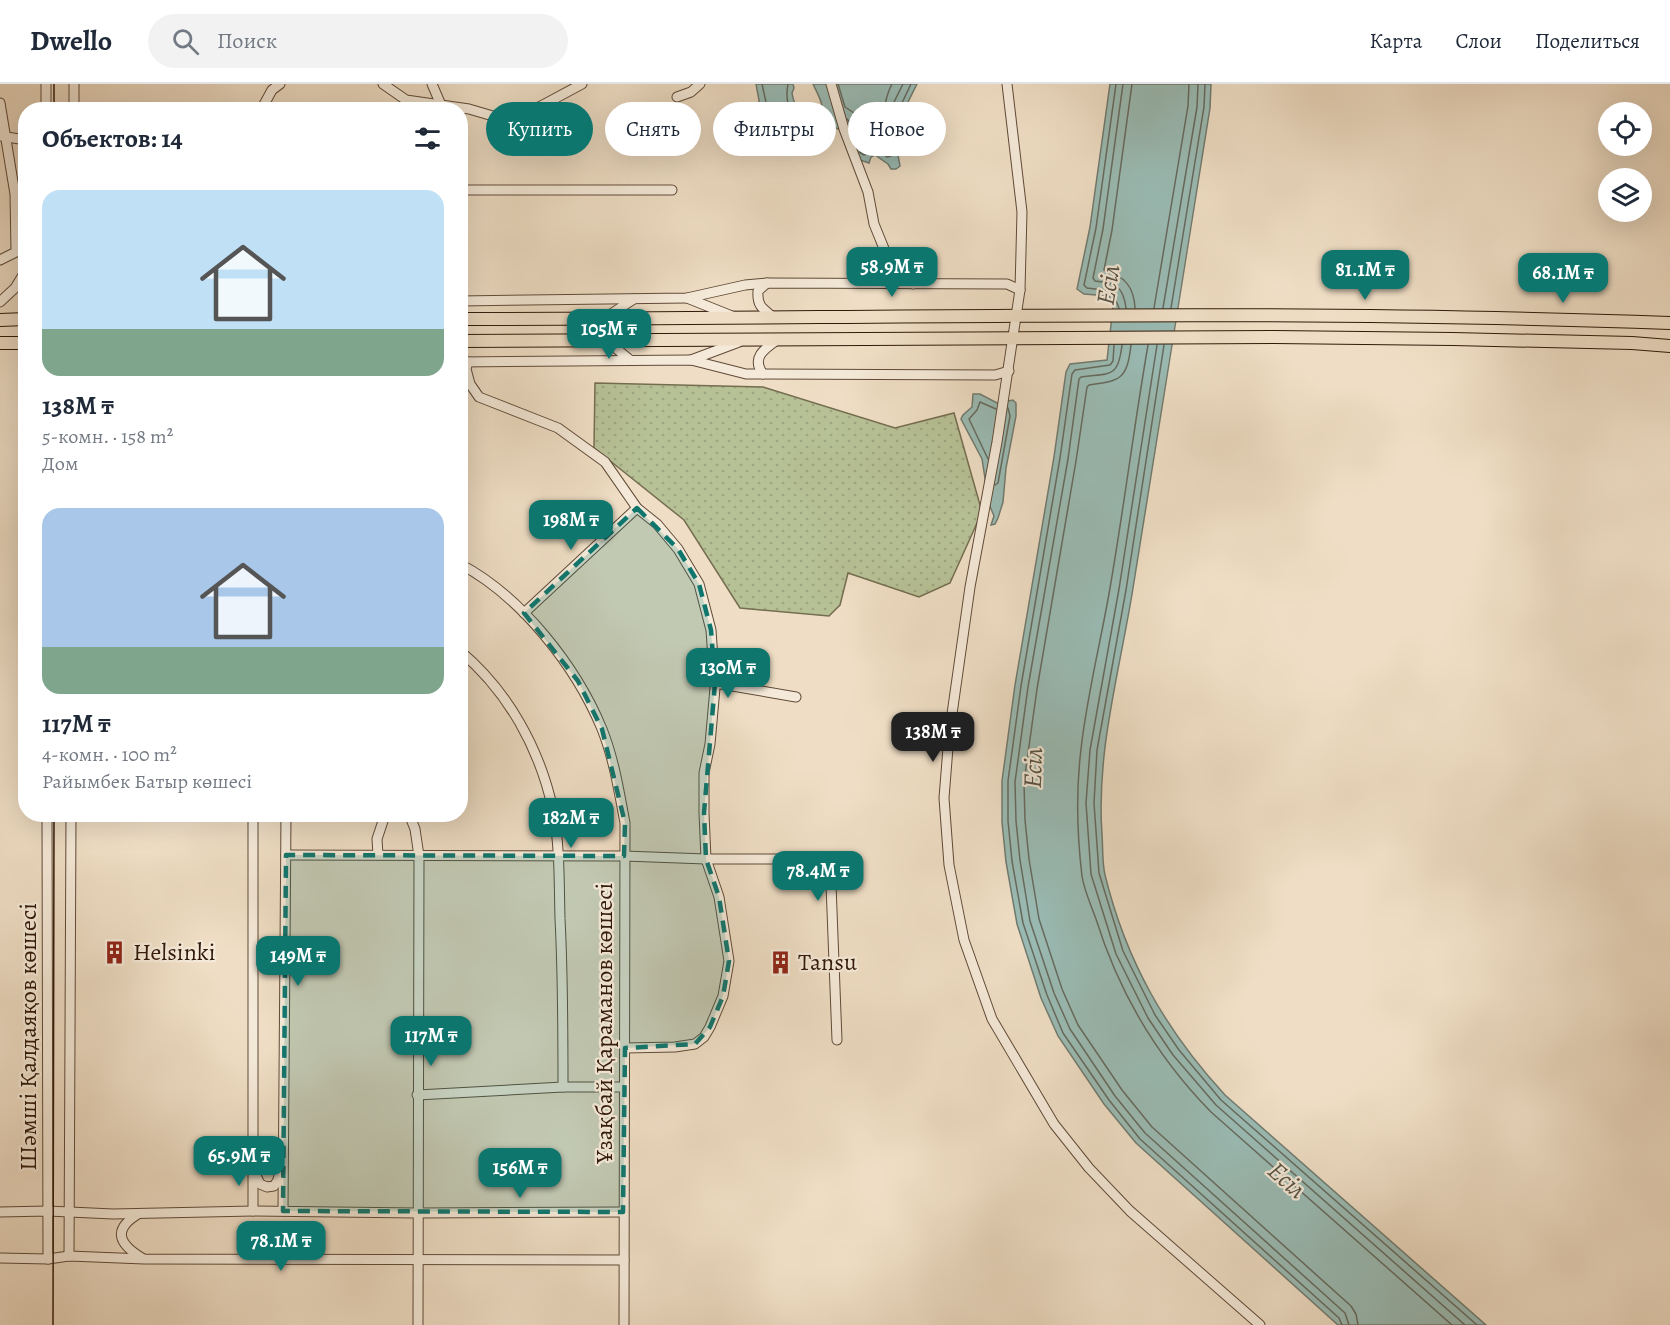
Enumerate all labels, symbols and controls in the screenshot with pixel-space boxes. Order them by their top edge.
search box [148,14,568,68]
text: Dwello [30,22,112,60]
icon: search [169,25,202,58]
text: Поиск [217,26,277,56]
text: Карта [1369,27,1422,55]
text: Слои [1455,27,1502,55]
text: Поделиться [1535,27,1640,55]
chip: Купить [486,102,593,156]
chip: Снять [605,102,701,156]
chip: Фильтры [713,102,836,156]
chip: Новое [848,102,946,156]
map controls [1598,102,1652,222]
button: locate [1598,102,1652,156]
text: Объектов: 14 [42,121,183,156]
icon: filters [411,122,444,155]
button: layers [1598,168,1652,222]
icon: home [189,229,297,337]
pin: 58.9M ₸ [837,247,947,298]
pin: 81.1M ₸ [1310,250,1420,301]
text: 58.9M ₸ [861,253,923,280]
pin: 68.1M ₸ [1508,253,1618,304]
text: 81.1M ₸ [1335,256,1395,283]
text: 68.1M ₸ [1532,259,1594,286]
water label: Есіл [1088,262,1129,308]
pin: 105M ₸ [560,309,658,360]
text: 105M ₸ [581,315,637,342]
text: 138M ₸ [42,388,114,423]
text: 5-комн. · 158 m² [42,423,173,450]
text: Дом [42,450,78,477]
pin: 198M ₸ [522,500,620,551]
text: 198M ₸ [543,506,599,533]
icon: home [189,547,297,655]
pin: 130M ₸ [679,648,777,699]
text: 130M ₸ [700,654,756,681]
text: 117M ₸ [42,706,111,741]
pin: 138M ₸ [884,712,982,763]
text: 138M ₸ [905,718,961,745]
text: 4-комн. · 100 m² [42,741,177,768]
water label: Есіл [1015,746,1051,789]
text: Райымбек Батыр көшесі [42,768,252,795]
pin: 182M ₸ [522,798,620,849]
text: 182M ₸ [543,804,599,831]
pin: 78.4M ₸ [763,851,873,902]
text: 78.4M ₸ [786,857,850,884]
street label: Ұзақбай Қараманов көшесі [588,883,620,1164]
street label: Шәмші Қалдаяқов көшесі [12,903,44,1171]
place label: Helsinki [133,936,216,968]
pin: 149M ₸ [249,936,347,987]
building icon: Helsinki [102,939,128,965]
text: 149M ₸ [270,942,326,969]
place label: Tansu [798,946,857,978]
building icon: Tansu [767,949,793,975]
pin: 117M ₸ [382,1016,480,1067]
text: 117M ₸ [405,1022,457,1049]
pin: 65.9M ₸ [184,1136,294,1187]
text: 65.9M ₸ [208,1142,270,1169]
pin: 156M ₸ [471,1148,569,1199]
text: 156M ₸ [492,1154,548,1181]
water label: Есіл [1260,1154,1314,1207]
pin: 78.1M ₸ [226,1221,336,1272]
text: 78.1M ₸ [251,1227,311,1254]

